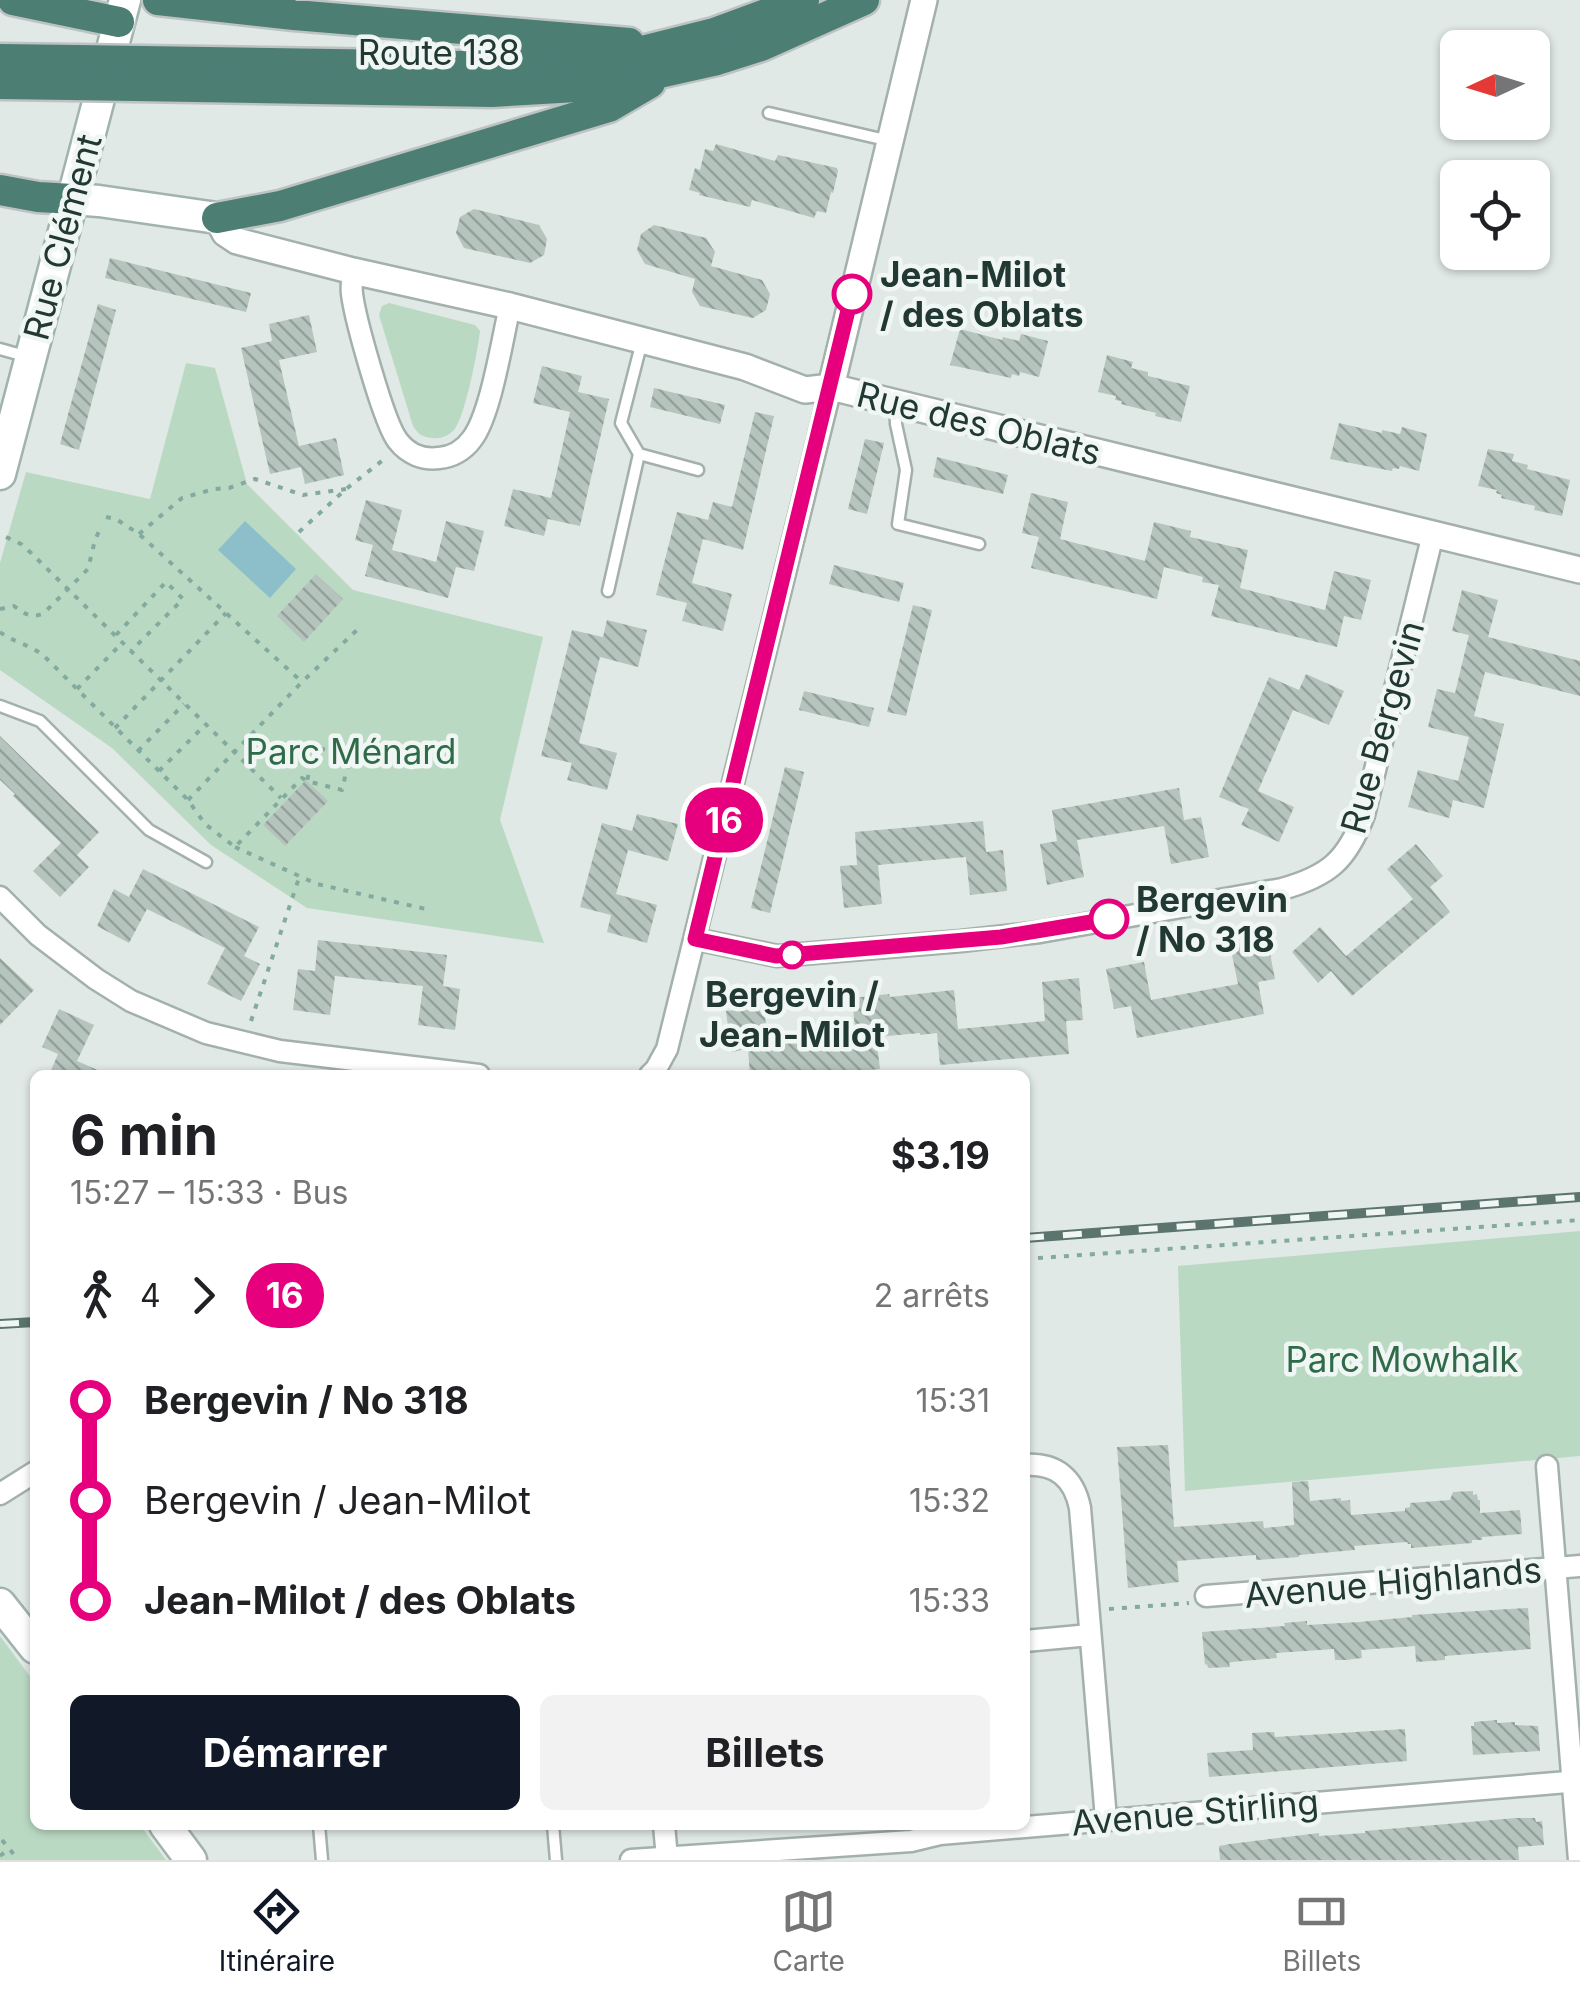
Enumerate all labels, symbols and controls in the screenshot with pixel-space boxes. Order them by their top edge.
north arrow [1440,30,1550,140]
map controls [1440,30,1550,270]
street label: Route 138 [358,31,520,73]
street label: Rue Clément [14,130,110,344]
button: locate [1440,160,1550,270]
place label: Jean-Milot / des Oblats [880,253,1084,335]
marker: Jean-Milot / des Oblats [833,275,871,313]
street label: Rue des Oblats [853,372,1105,474]
street label: Rue Bergevin [1332,616,1432,838]
park label: Parc Ménard [246,730,456,772]
line badge: 16 [679,788,769,852]
text: 16 [705,799,743,841]
place label: Bergevin / No 318 [1136,878,1288,960]
marker: Bergevin / No 318 [1090,900,1128,938]
marker: Bergevin / Jean-Milot [779,942,805,968]
place label: Bergevin / Jean-Milot [699,973,885,1055]
text: 6 min [70,1102,218,1168]
text: $3.19 [891,1132,990,1178]
text: 15:27 – 15:33 · Bus [70,1173,349,1212]
icon: walk [70,1268,125,1323]
icon: forward [176,1268,231,1323]
text: 16 [266,1274,304,1316]
text: 4 [140,1276,161,1315]
text: 2 arrêts [874,1276,990,1315]
park label: Parc Mowhalk [1285,1338,1519,1380]
text: Bergevin / No 318 [144,1377,469,1423]
text: 15:31 [916,1381,990,1420]
text: Bergevin / Jean-Milot [144,1477,531,1523]
text: 15:32 [909,1481,990,1520]
street label: Avenue Highlands [1243,1548,1543,1616]
text: Jean-Milot / des Oblats [144,1577,576,1623]
text: 15:33 [909,1581,990,1620]
button: Démarrer [70,1695,520,1810]
button: Billets [540,1695,990,1810]
street label: Avenue Stirling [1070,1780,1320,1844]
tab: Itinéraire [219,1884,335,1978]
tab: Carte [773,1884,845,1978]
tab: Billets [1283,1884,1361,1978]

